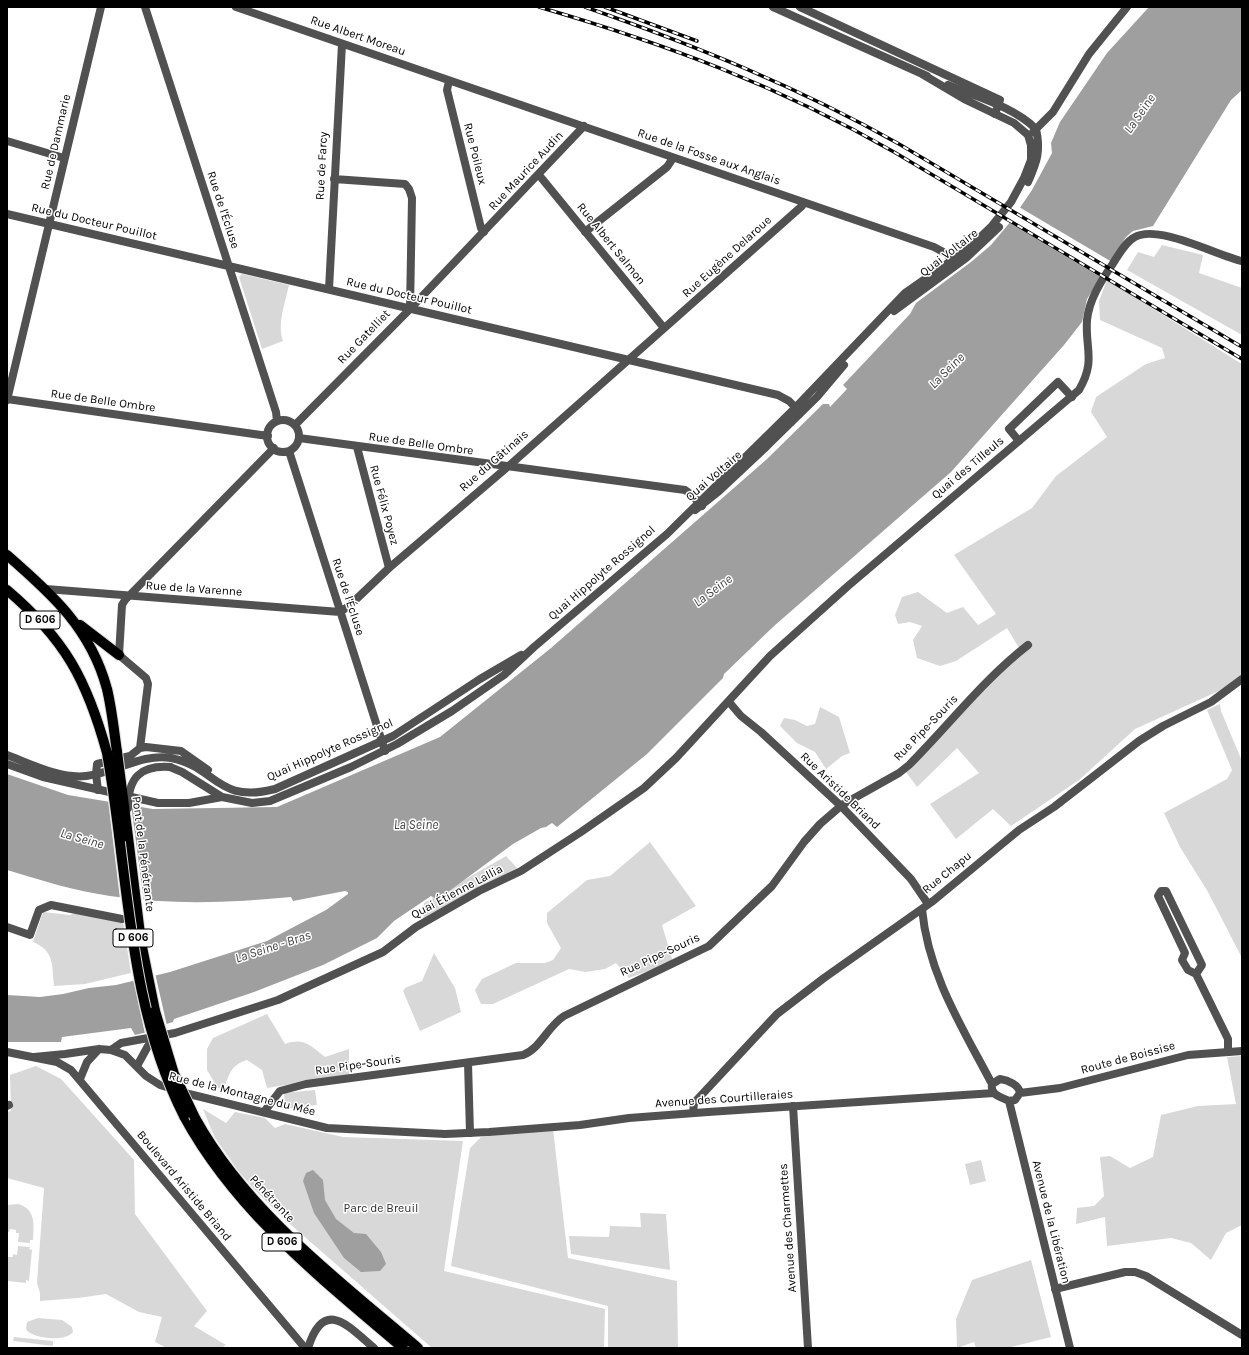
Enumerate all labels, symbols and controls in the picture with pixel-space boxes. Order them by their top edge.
street label: Rue Albert Moreau [308,13,408,59]
water label: La Seine [1121,91,1159,137]
street label: Rue de Dammarie [38,93,74,191]
street label: Rue Poileux [460,122,490,186]
street label: Rue de la Fosse aux Anglais [636,126,782,188]
street label: Rue Maurice Audin [486,128,566,214]
street label: Rue de Farcy [313,131,331,201]
street label: Rue de l'Écluse [204,169,242,251]
street label: Rue Albert Salmon [574,200,648,288]
street label: Rue du Docteur Pouillot [30,201,158,243]
street label: Rue Eugène Delaroue [679,213,775,301]
street label: Quai Voltaire [917,226,981,280]
street label: Rue du Docteur Pouillot [345,275,473,317]
street label: Rue Gatelliet [335,307,393,367]
water label: La Seine [926,350,968,392]
street label: Rue de Belle Ombre [50,387,156,415]
street label: Rue du Gâtinais [456,427,532,495]
street label: Rue de Belle Ombre [368,430,474,458]
street label: Quai des Tilleuls [929,434,1007,502]
street label: Quai Voltaire [683,448,745,504]
street label: Rue Félix Poyez [366,463,402,547]
street label: Quai Hippolyte Rossignol [546,523,658,623]
street label: Rue de l'Écluse [329,556,367,638]
water label: La Seine [691,571,735,611]
street label: Rue de la Varenne [145,578,243,600]
road number: D 606 [20,611,60,629]
street label: Rue Pipe-Souris [891,692,961,764]
street label: Quai Hippolyte Rossignol [265,716,395,784]
street label: Rue Aristide Briand [797,749,883,833]
street label: Pont de la Pénétrante [129,795,157,913]
water label: La Seine [394,817,438,833]
water label: La Seine [58,825,106,853]
street label: Rue Chapu [919,849,975,897]
street label: Quai Étienne Lallia [409,862,505,922]
water label: La Seine - Bras [233,927,313,967]
road number: D 606 [113,929,153,947]
street label: Rue Pipe-Souris [618,930,702,980]
street label: Route de Boissise [1079,1038,1177,1078]
street label: Rue Pipe-Souris [314,1052,402,1078]
street label: Rue de la Montagne du Mée [167,1069,317,1119]
street label: Avenue des Courtilleraies [655,1087,793,1111]
street label: Boulevard Aristide Briand [134,1128,234,1244]
street label: Avenue de la Libération [1029,1159,1073,1285]
street label: Avenue des Charmettes [776,1163,800,1293]
street label: Pénétrante [246,1172,298,1226]
park label: Parc de Breuil [344,1202,418,1216]
road number: D 606 [262,1233,302,1251]

